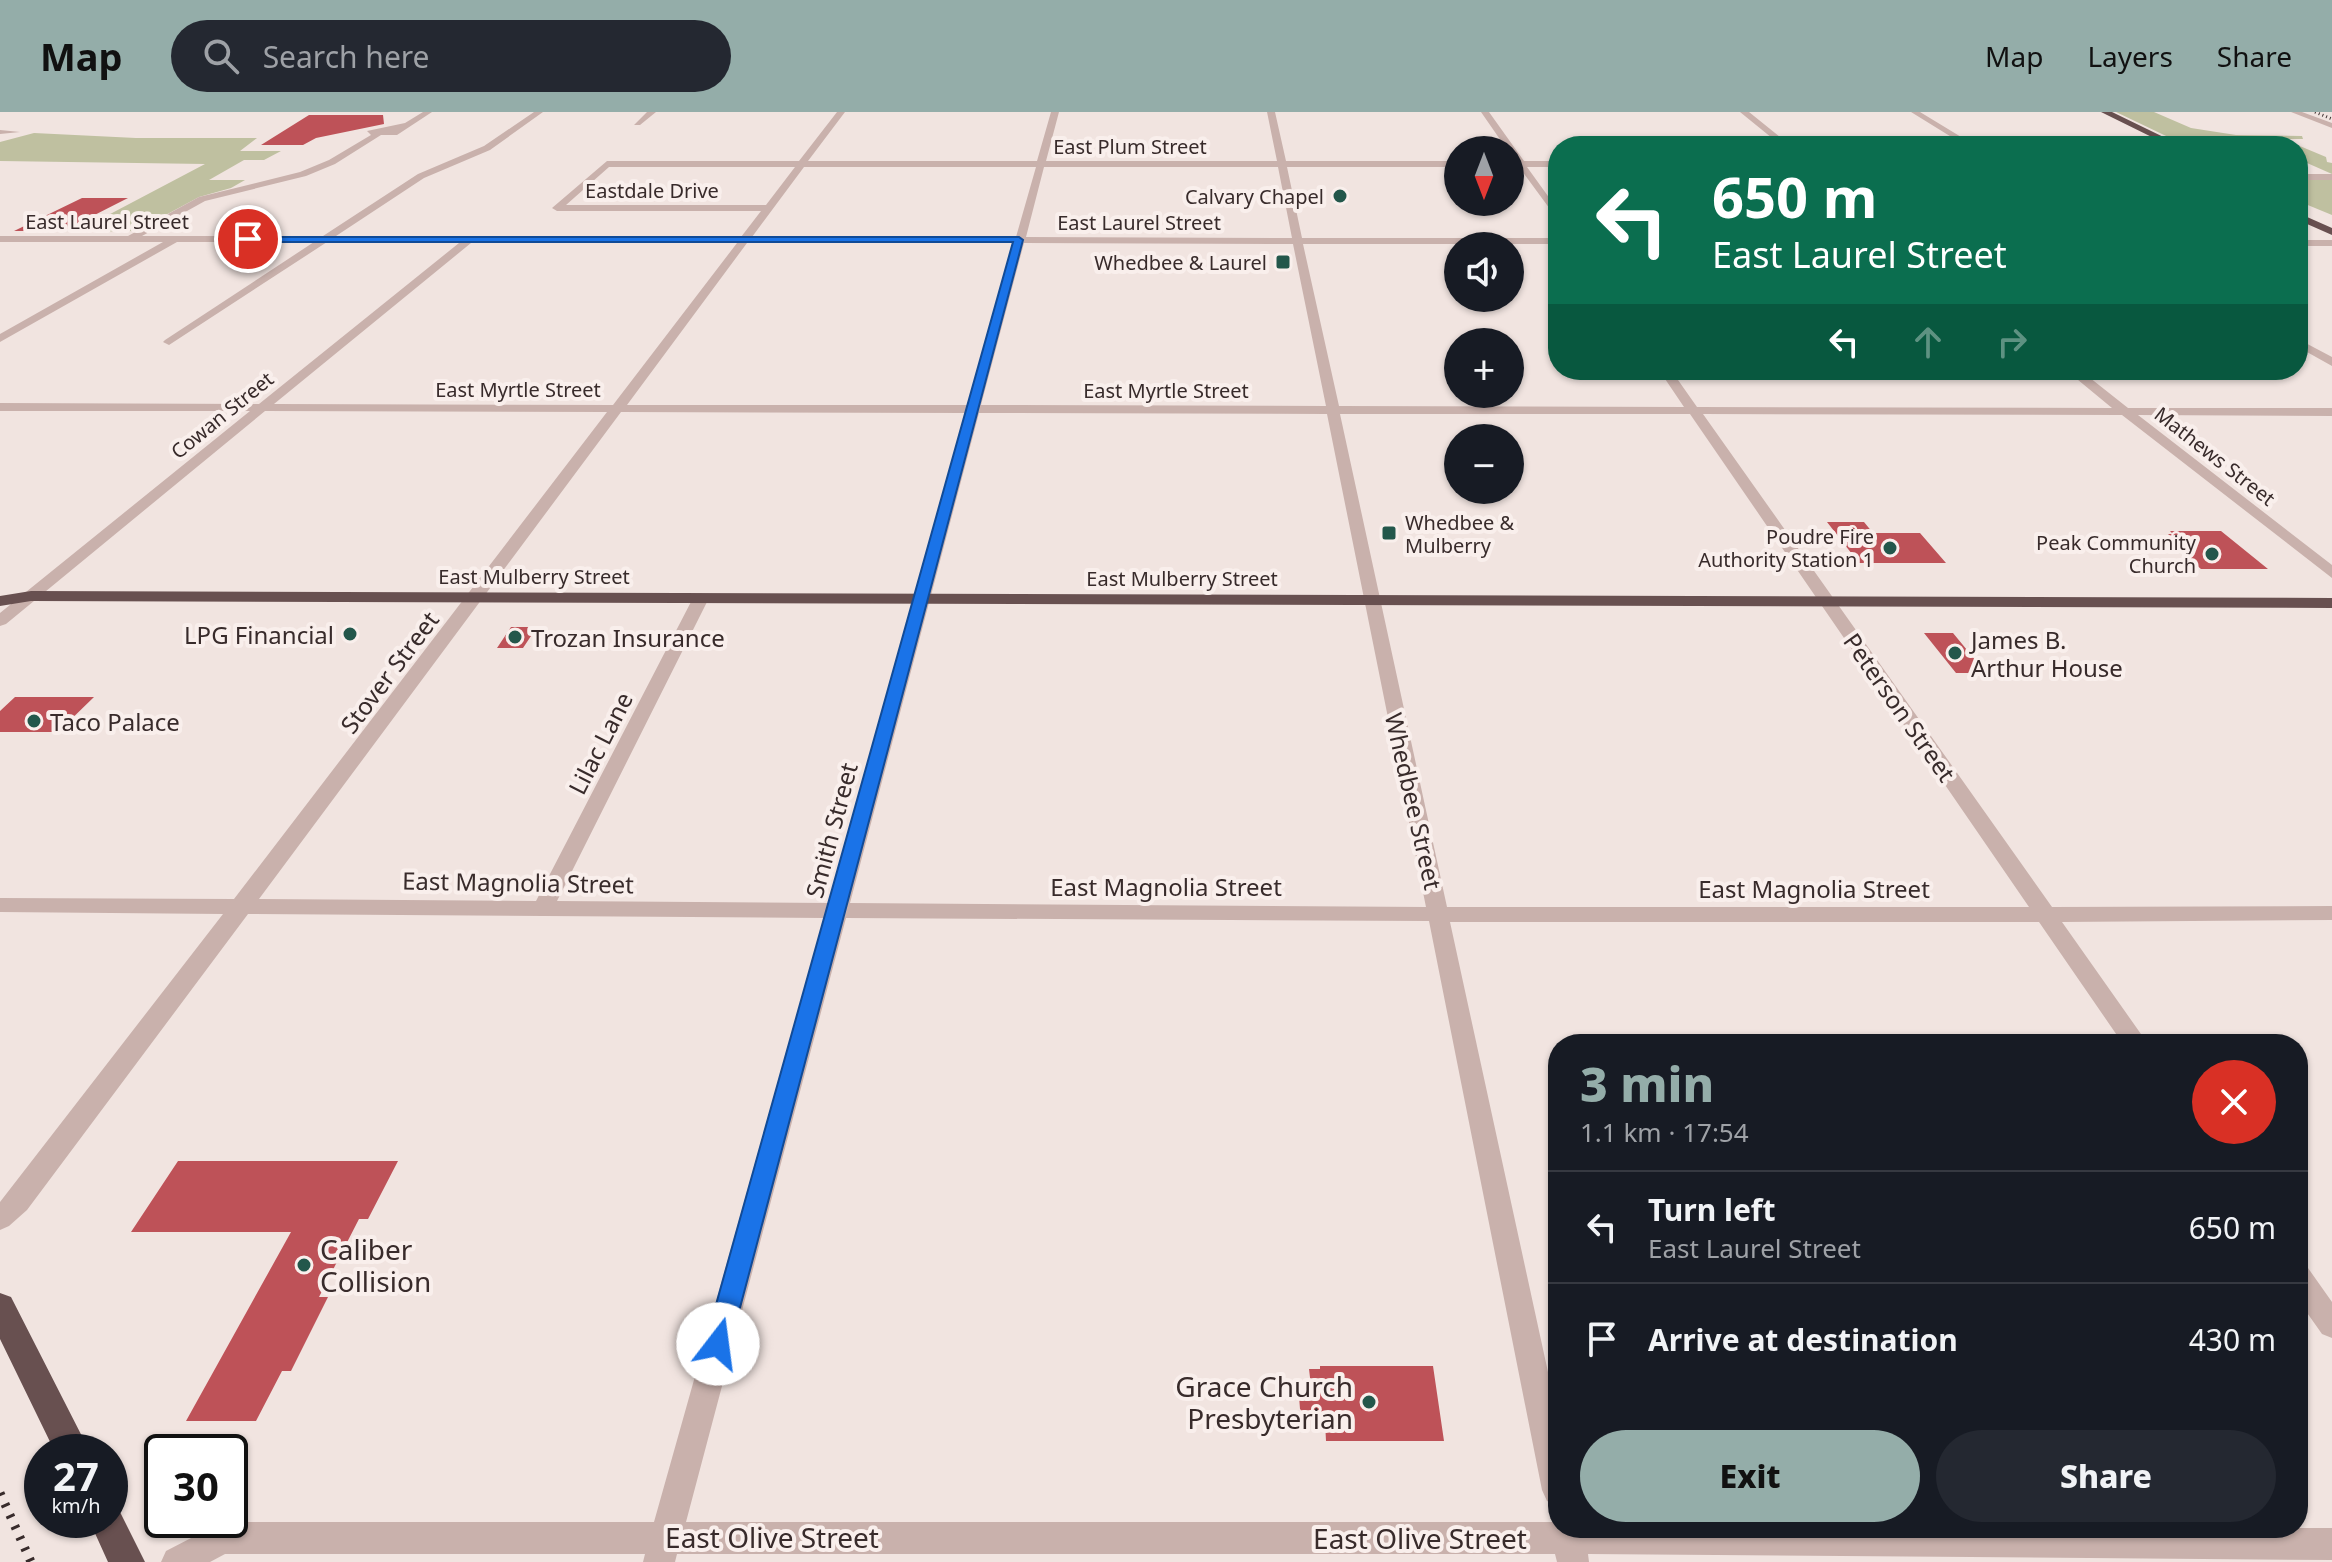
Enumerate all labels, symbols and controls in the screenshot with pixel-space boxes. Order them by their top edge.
search box [171,20,731,92]
text: Map [40,30,123,82]
icon: search [199,34,243,78]
text: Search here [263,36,430,77]
text: Map [1985,37,2043,75]
text: Layers [2087,37,2173,75]
text: Share [2217,37,2292,75]
street label: East Plum Street [1053,133,1207,160]
north arrow [1444,136,1524,216]
map controls [1444,136,1524,504]
text: 650 m [1712,158,1877,234]
icon: left [1580,168,1684,272]
street label: Eastdale Drive [585,177,719,204]
place label: Calvary Chapel [1185,183,1324,210]
marker: Calvary Chapel [1331,187,1349,205]
pin [214,205,282,273]
street label: East Laurel Street [25,208,189,235]
street label: East Laurel Street [1057,209,1221,236]
icon: arrive [226,217,270,261]
text: East Laurel Street [1712,230,2007,279]
button: sound [1444,232,1524,312]
place label: Whedbee & Laurel [1094,249,1267,276]
marker: Whedbee & Laurel [1274,253,1292,271]
icon: left [1822,320,1866,364]
icon: ahead [1906,320,1950,364]
icon: right [1990,320,2034,364]
button: + [1444,328,1524,408]
street label: Cowan Street [165,365,279,465]
street label: East Myrtle Street [435,376,601,403]
street label: East Myrtle Street [1083,377,1249,404]
street label: Mathews Street [2149,400,2281,512]
button: − [1444,424,1524,504]
place label: Whedbee & Mulberry [1405,509,1515,559]
place label: Poudre Fire Authority Station 1 [1698,523,1874,573]
marker: Whedbee & Mulberry [1380,524,1398,542]
place label: Peak Community Church [2036,529,2197,579]
marker: Poudre Fire Authority Station 1 [1881,539,1899,557]
marker: Peak Community Church [2203,545,2221,563]
street label: East Mulberry Street [438,563,630,590]
street label: East Mulberry Street [1086,565,1278,592]
street label: Stover Street [332,604,446,740]
place label: LPG Financial [184,618,334,651]
place label: Trozan Insurance [531,621,725,654]
place label: James B. Arthur House [1969,623,2123,684]
marker: LPG Financial [341,625,359,643]
street label: Peterson Street [1837,626,1964,788]
marker: Trozan Insurance [506,628,524,646]
marker: James B. Arthur House [1946,644,1964,662]
street label: Lilac Lane [560,686,640,800]
place label: Taco Palace [50,705,180,738]
street label: Whedbee Street [1378,709,1450,893]
marker: Taco Palace [25,712,43,730]
street label: Smith Street [797,758,865,901]
street label: East Magnolia Street [402,863,634,901]
street label: East Magnolia Street [1050,870,1282,903]
street label: East Magnolia Street [1698,872,1930,905]
text: 3 min [1580,1051,1714,1116]
button: close [2192,1060,2276,1144]
text: 1.1 km · 17:54 [1580,1114,1749,1150]
text: Turn left [1648,1189,1776,1230]
icon: left [1580,1205,1624,1249]
text: 650 m [2189,1207,2276,1248]
place label: Caliber Collision [320,1230,431,1300]
text: East Laurel Street [1648,1230,1861,1266]
marker: Caliber Collision [295,1256,313,1274]
position arrow [676,1302,760,1386]
icon: arrive [1580,1317,1624,1361]
text: Arrive at destination [1648,1319,1958,1360]
text: 430 m [2189,1319,2276,1360]
place label: Grace Church Presbyterian [1175,1367,1353,1437]
marker: Grace Church Presbyterian [1360,1393,1378,1411]
button: Exit [1580,1430,1920,1522]
button: Share [1936,1430,2276,1522]
speed limit sign: 30 [144,1434,248,1538]
text: 27 [53,1448,99,1503]
text: km/h [51,1492,101,1519]
street label: East Olive Street [665,1518,879,1556]
street label: East Olive Street [1313,1519,1527,1557]

